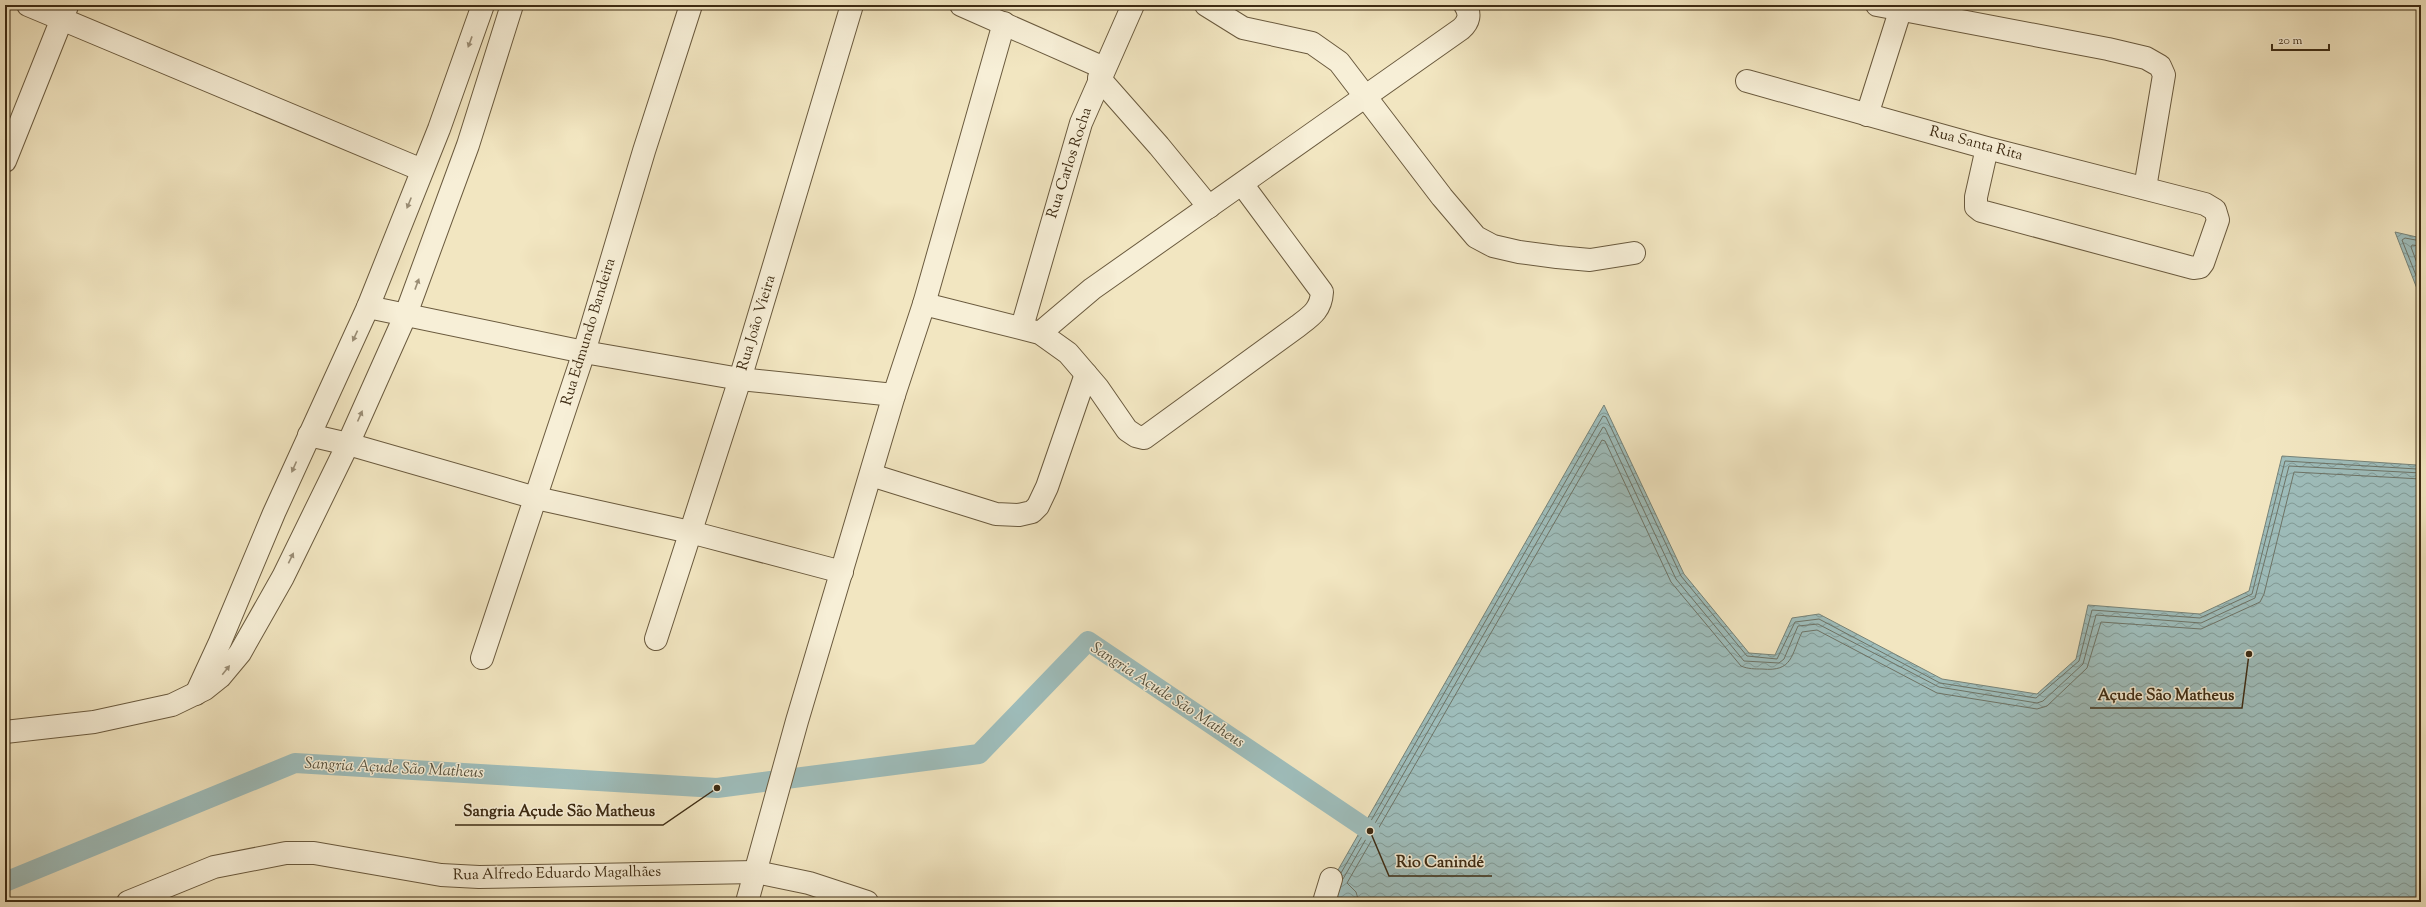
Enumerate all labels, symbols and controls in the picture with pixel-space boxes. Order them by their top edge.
scale bar [2272,26,2329,52]
text: 20 m [2278,32,2303,50]
one-way arrow [467,36,473,48]
street label: Rua Carlos Rocha [1042,105,1098,221]
street label: Rua Santa Rita [1927,121,2025,167]
one-way arrow [406,197,412,209]
street label: Rua Edmundo Bandeira [557,256,621,408]
street label: Rua João Vieira [733,273,782,373]
one-way arrow [414,277,420,289]
one-way arrow [351,330,357,342]
one-way arrow [357,411,363,422]
one-way arrow [291,461,297,473]
one-way arrow [288,553,295,564]
water label: Sangria Açude São Matheus [1086,638,1248,754]
one-way arrow [222,665,230,676]
callout: Açude São Matheus [2090,680,2242,708]
text: Açude São Matheus [2098,685,2234,708]
water label: Sangria Açude São Matheus [304,753,484,785]
callout: Sangria Açude São Matheus [455,797,663,825]
text: Sangria Açude São Matheus [463,801,655,824]
callout: Rio Canindé [1389,848,1492,876]
text: Rio Canindé [1396,852,1484,875]
street label: Rua Alfredo Eduardo Magalhães [453,862,661,886]

